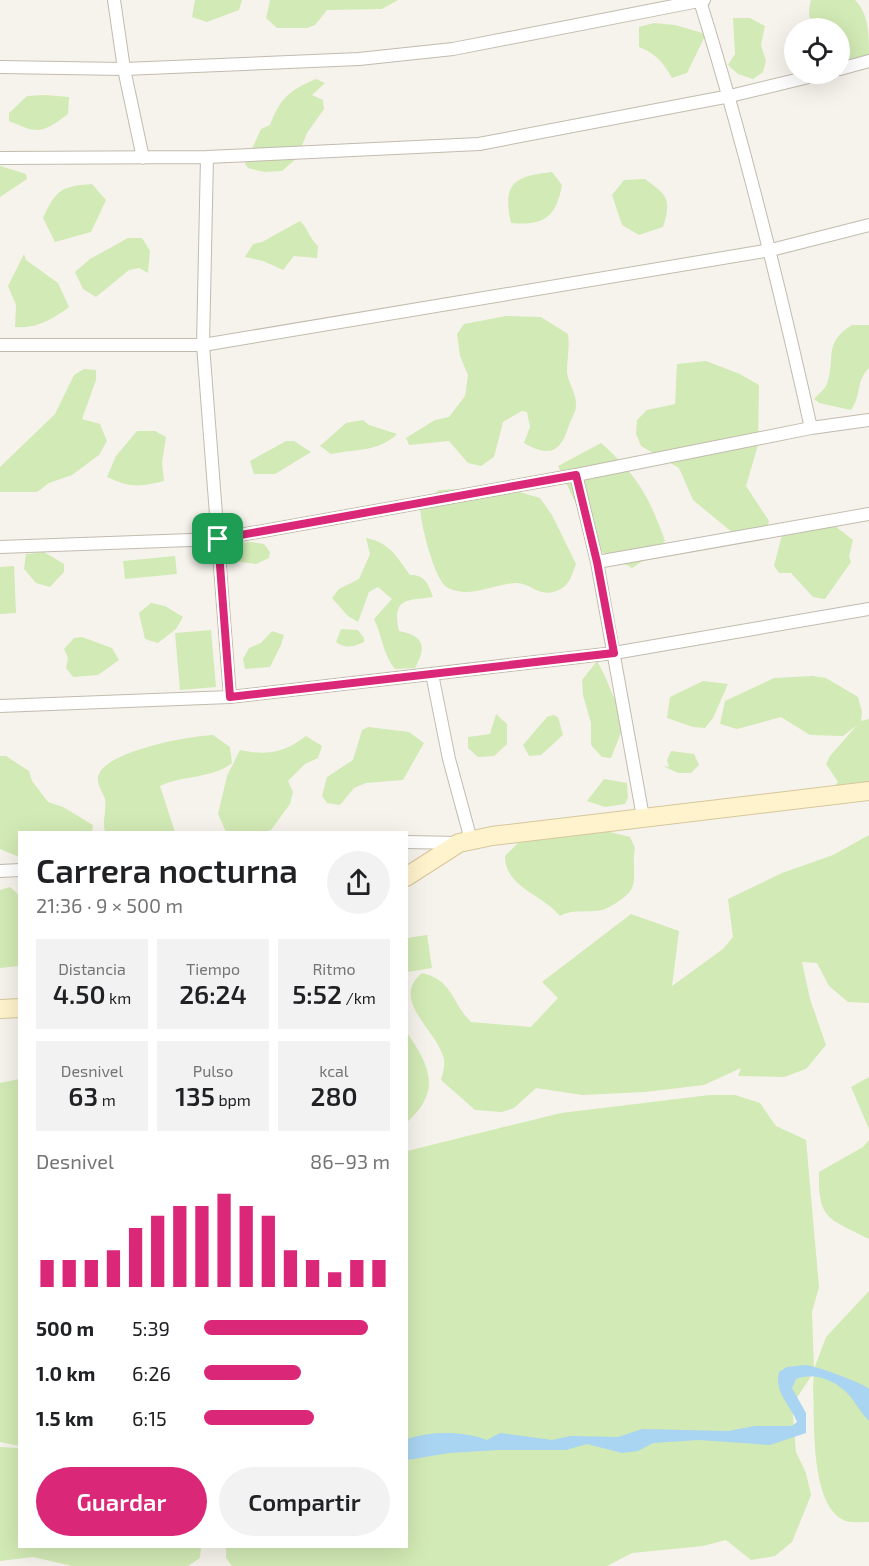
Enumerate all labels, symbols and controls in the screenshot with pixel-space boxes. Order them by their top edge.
map controls [784,18,850,84]
button: locate [784,18,850,84]
pin [192,513,243,564]
icon: arrive [201,522,234,555]
text: Carrera nocturna [36,850,298,890]
button: share [327,851,390,914]
text: 21:36 · 9 × 500 m [36,893,183,917]
text: Distancia [58,959,126,978]
text: Tiempo [186,959,240,978]
text: Ritmo [312,959,356,978]
text: 4.50 [53,978,106,1009]
text: 26:24 [179,978,247,1009]
text: 5:52 [292,978,342,1009]
text: km [106,988,131,1007]
text: /km [342,988,376,1007]
text: Desnivel [61,1061,123,1080]
text: Pulso [193,1061,233,1080]
text: kcal [319,1061,349,1080]
text: 63 [68,1080,98,1111]
text: 135 [175,1080,215,1111]
text: 280 [310,1080,358,1111]
text: m [98,1090,116,1109]
text: bpm [215,1090,251,1109]
text: Desnivel [36,1149,114,1173]
text: 86–93 m [310,1149,390,1173]
text: 500 m [36,1316,94,1340]
text: 5:39 [132,1316,170,1340]
text: 1.0 km [36,1361,95,1385]
text: 6:26 [132,1361,171,1385]
text: 1.5 km [36,1406,94,1430]
text: 6:15 [132,1406,167,1430]
button: Guardar [36,1467,207,1536]
button: Compartir [219,1467,390,1536]

